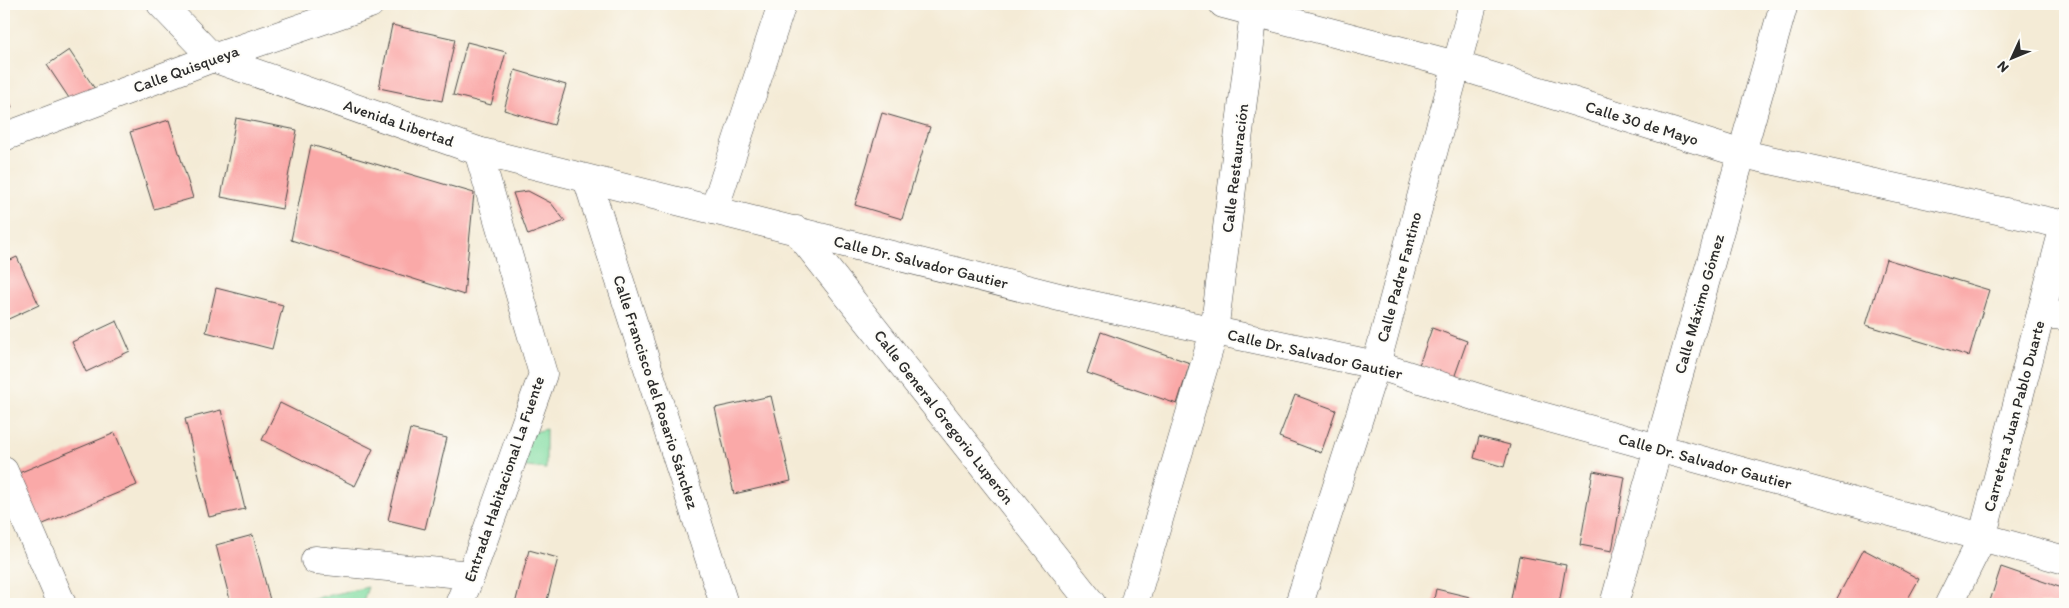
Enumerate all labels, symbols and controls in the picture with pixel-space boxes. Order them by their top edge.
north arrow [1986,32,2036,82]
street label: Calle Quisqueya [131,41,242,97]
text: N [1994,57,2012,76]
street label: Avenida Libertad [341,95,457,151]
street label: Calle 30 de Mayo [1583,97,1701,149]
street label: Calle Restauración [1218,102,1252,234]
street label: Calle Padre Fantino [1372,210,1426,344]
street label: Calle Dr. Salvador Gautier [832,231,1011,293]
street label: Calle Máximo Gómez [1670,231,1728,376]
street label: Calle Francisco del Rosario Sánchez [609,273,703,512]
street label: Carretera Juan Pablo Duarte [1979,318,2049,514]
street label: Calle Dr. Salvador Gautier [1226,325,1405,384]
street label: Calle General Gregorio Luperón [870,326,1018,508]
street label: Entrada Habitacional La Fuente [460,373,548,584]
street label: Calle Dr. Salvador Gautier [1616,429,1795,494]

